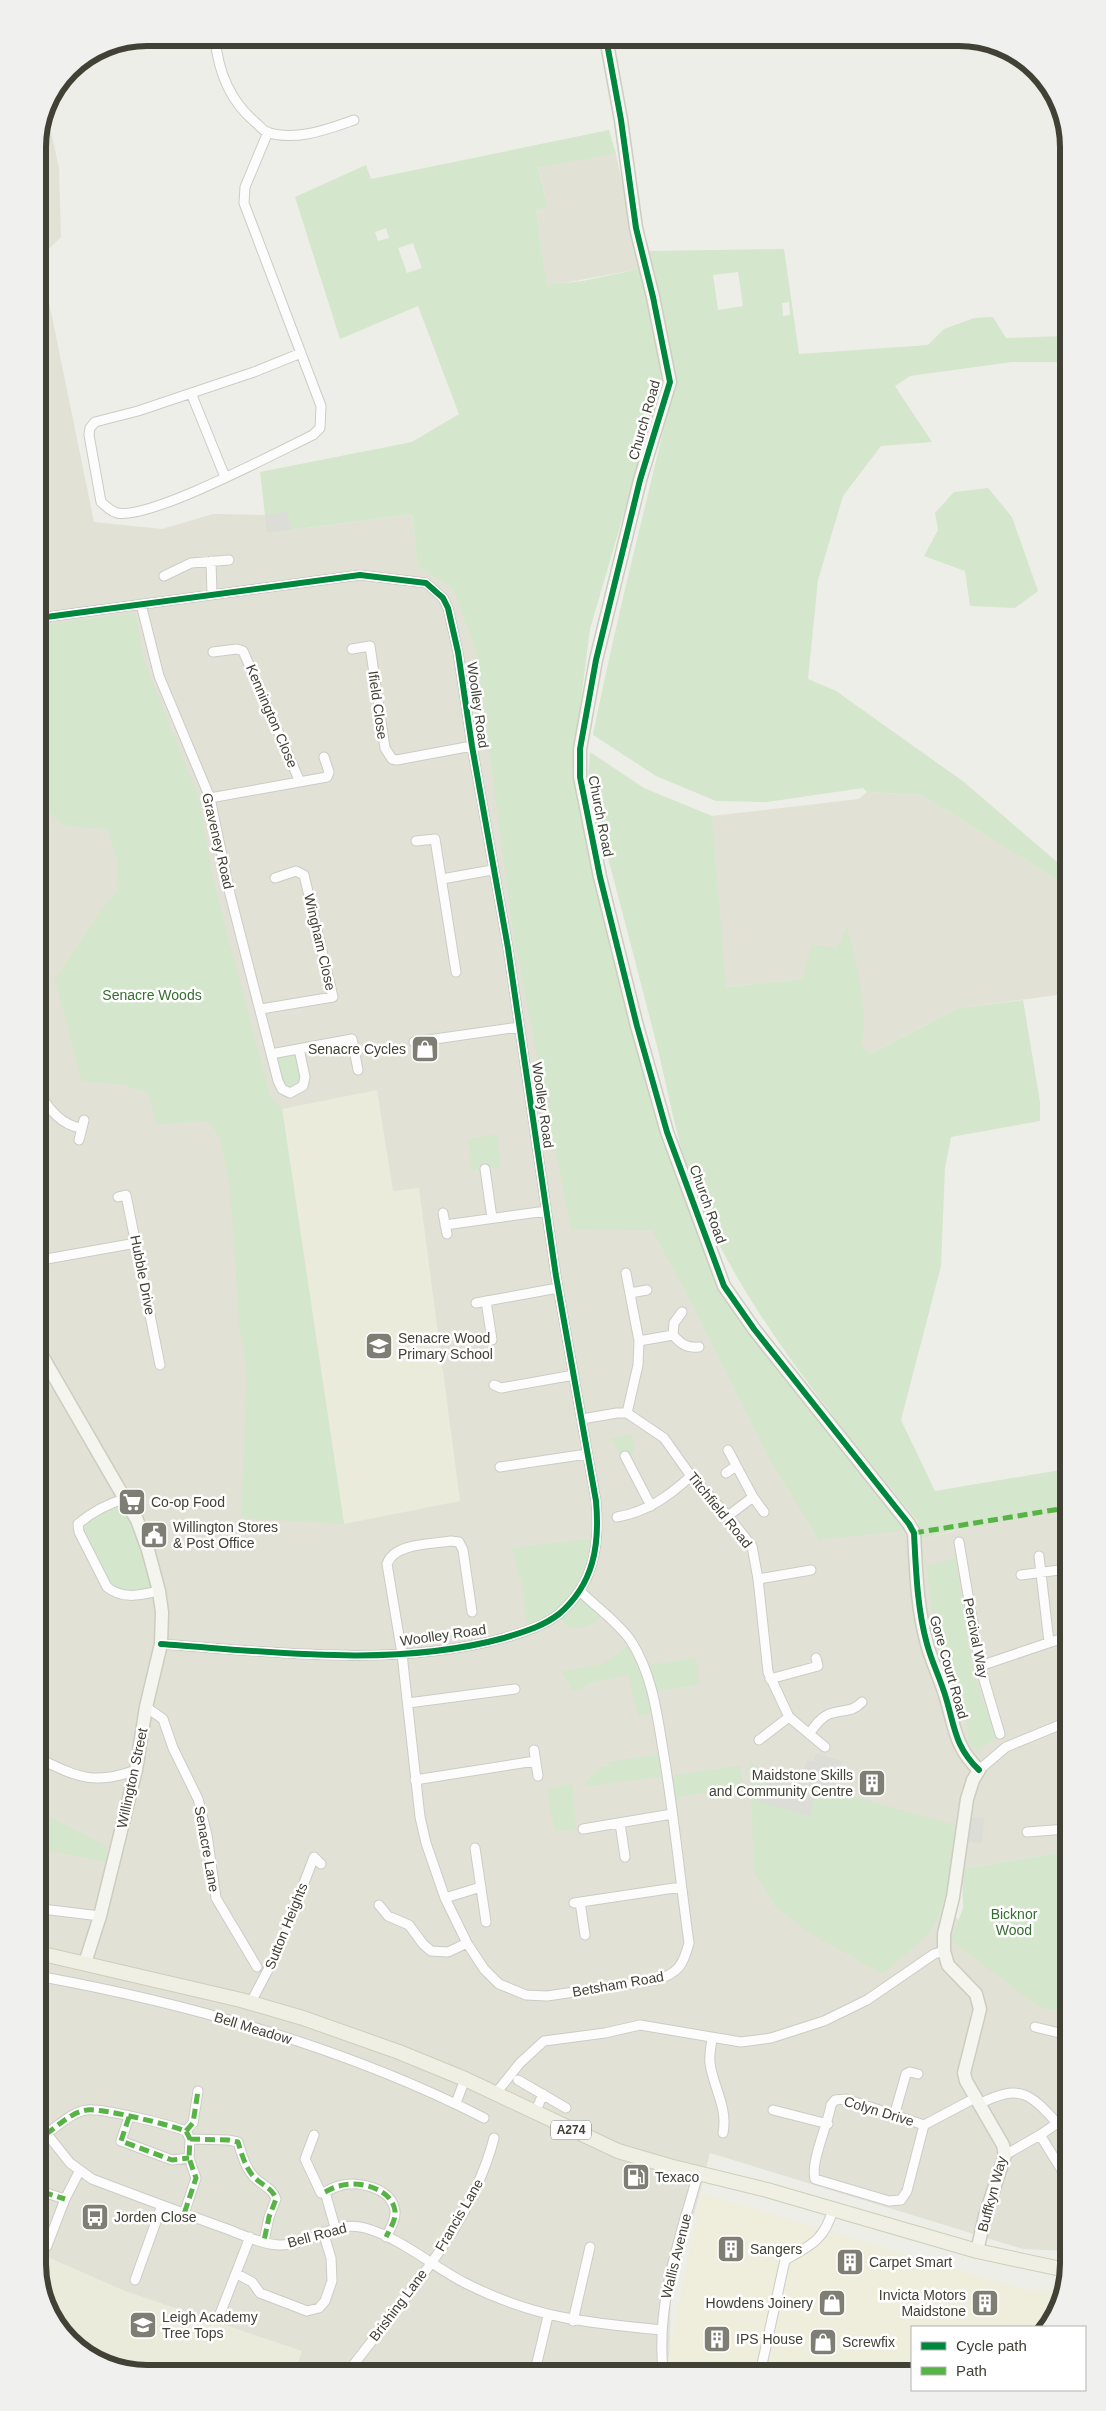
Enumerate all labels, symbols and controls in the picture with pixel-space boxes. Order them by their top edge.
street label: Church Road [625,378,663,462]
street label: Woolley Road [464,661,492,749]
street label: Kennington Close [243,662,301,770]
street label: Ifield Close [365,670,391,741]
street label: Church Road [585,774,617,858]
street label: Graveney Road [199,791,237,891]
street label: Wingham Close [301,892,339,992]
park label: Senacre Woods [102,987,202,1003]
shop icon: Senacre Cycles [410,1034,440,1064]
place label: Senacre Cycles [308,1041,406,1057]
street label: Woolley Road [529,1061,557,1149]
street label: Church Road [686,1163,730,1245]
street label: Hubble Drive [127,1234,159,1316]
place label: Senacre Wood Primary School [398,1330,493,1362]
school or university icon: Senacre Wood Primary School [364,1331,394,1361]
street label: Titchfield Road [685,1469,755,1551]
supermarket icon: Co-op Food [117,1487,147,1517]
place label: Co-op Food [151,1494,225,1510]
place label: Willington Stores & Post Office [173,1519,278,1551]
public building icon: Willington Stores & Post Office [139,1520,169,1550]
street label: Percival Way [960,1597,992,1679]
street label: Gore Court Road [927,1614,971,1720]
street label: Woolley Road [399,1621,487,1649]
street label: Willington Street [114,1726,150,1830]
place label: Maidstone Skills and Community Centre [709,1767,853,1799]
building icon: Maidstone Skills and Community Centre [857,1768,887,1798]
street label: Senacre Lane [192,1805,222,1894]
street label: Sutton Heights [261,1880,311,1972]
park label: Bicknor Wood [991,1906,1038,1938]
street label: Betsham Road [571,1968,665,2000]
street label: Bell Meadow [212,2009,295,2048]
street label: Colyn Drive [842,2093,916,2129]
road number: A274 [551,2120,591,2140]
street label: Buffkyn Way [974,2154,1010,2234]
fuel station icon: Texaco [621,2162,651,2192]
place label: Texaco [655,2169,700,2185]
street label: Francis Lane [432,2176,486,2254]
bus stop icon: Jorden Close [80,2202,110,2232]
place label: Jorden Close [114,2209,197,2225]
street label: Wallis Avenue [658,2212,694,2300]
street label: Bell Road [286,2219,348,2251]
building icon: Sangers [716,2234,746,2264]
place label: Sangers [750,2241,802,2257]
building icon: Carpet Smart [835,2247,865,2277]
place label: Carpet Smart [869,2254,952,2270]
street label: Brishing Lane [366,2266,430,2344]
place label: Invicta Motors Maidstone [879,2287,966,2319]
shop icon: Howdens Joinery [817,2288,847,2318]
building icon: Invicta Motors Maidstone [970,2288,1000,2318]
place label: Howdens Joinery [706,2295,813,2311]
place label: Leigh Academy Tree Tops [162,2309,258,2341]
school or university icon: Leigh Academy Tree Tops [128,2310,158,2340]
building icon: IPS House [702,2324,732,2354]
legend [911,2326,1086,2391]
shop icon: Screwfix [808,2327,838,2357]
place label: IPS House [736,2331,803,2347]
place label: Screwfix [842,2334,895,2350]
text: Cycle path [956,2337,1027,2354]
text: Path [956,2362,987,2379]

